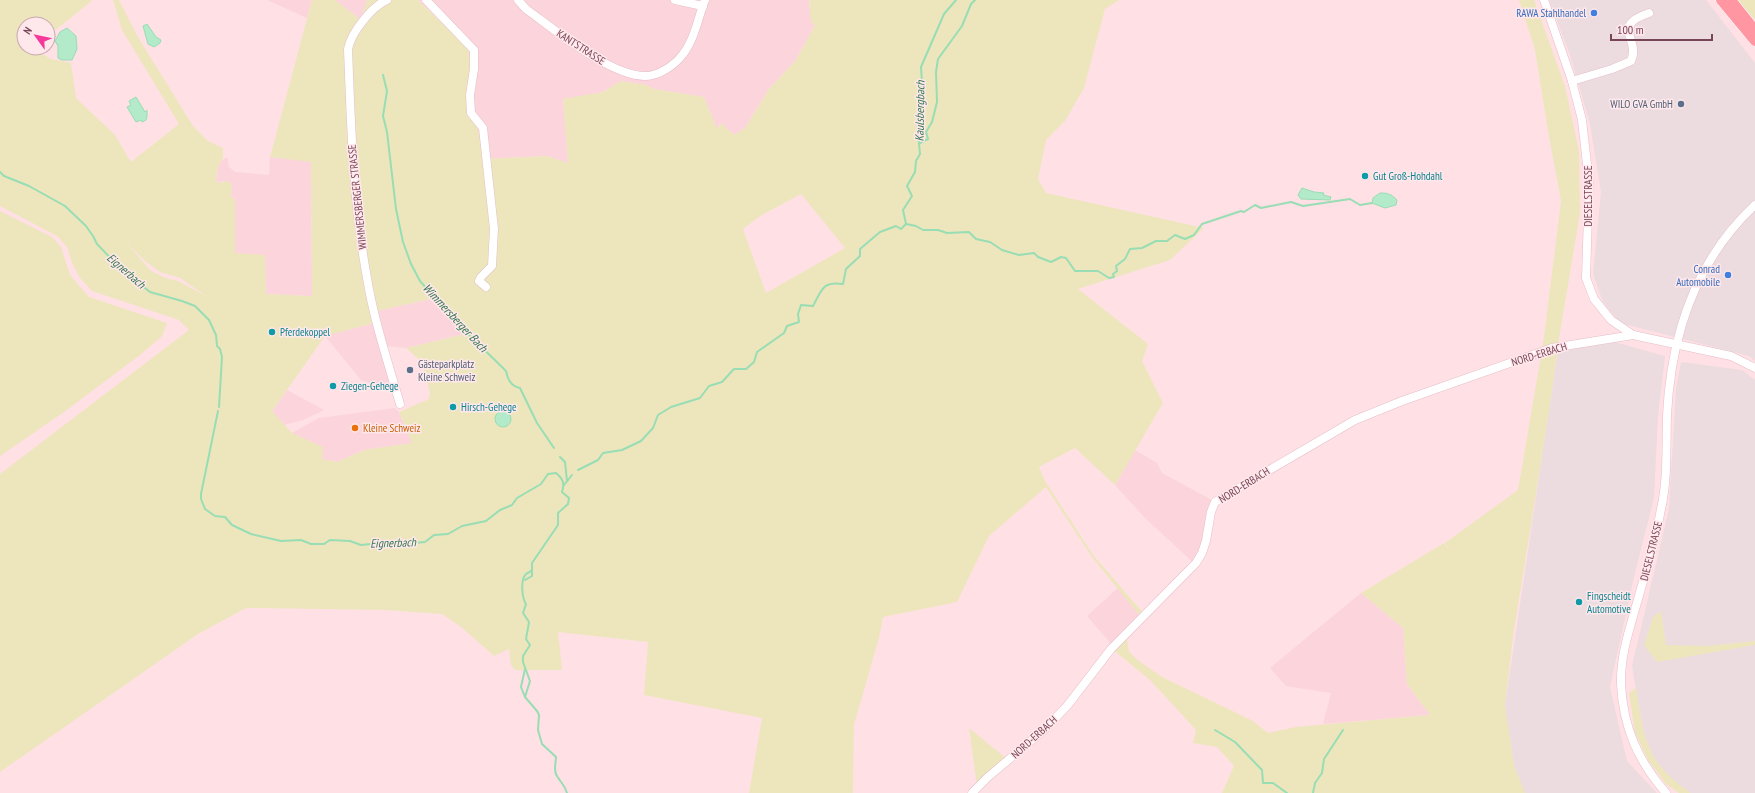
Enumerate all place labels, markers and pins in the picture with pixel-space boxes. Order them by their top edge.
place label: RAWA Stahlhandel [1516,6,1586,20]
marker: RAWA Stahlhandel [1589,8,1599,18]
place label: WILO GVA GmbH [1610,97,1673,111]
marker: WILO GVA GmbH [1676,99,1686,109]
place label: Gut Groß-Hohdahl [1373,169,1443,183]
marker: Gut Groß-Hohdahl [1360,171,1370,181]
place label: Conrad Automobile [1676,262,1720,289]
marker: Conrad Automobile [1723,270,1733,280]
place label: Pferdekoppel [280,325,331,339]
marker: Pferdekoppel [267,327,277,337]
place label: Gästeparkplatz Kleine Schweiz [418,357,475,384]
marker: Gästeparkplatz Kleine Schweiz [405,365,415,375]
place label: Ziegen-Gehege [341,379,399,393]
marker: Ziegen-Gehege [328,381,338,391]
place label: Hirsch-Gehege [461,400,517,414]
marker: Hirsch-Gehege [448,402,458,412]
place label: Kleine Schweiz [363,421,420,435]
marker: Kleine Schweiz [350,423,360,433]
place label: Fingscheidt Automotive [1587,589,1631,616]
marker: Fingscheidt Automotive [1574,597,1584,607]

